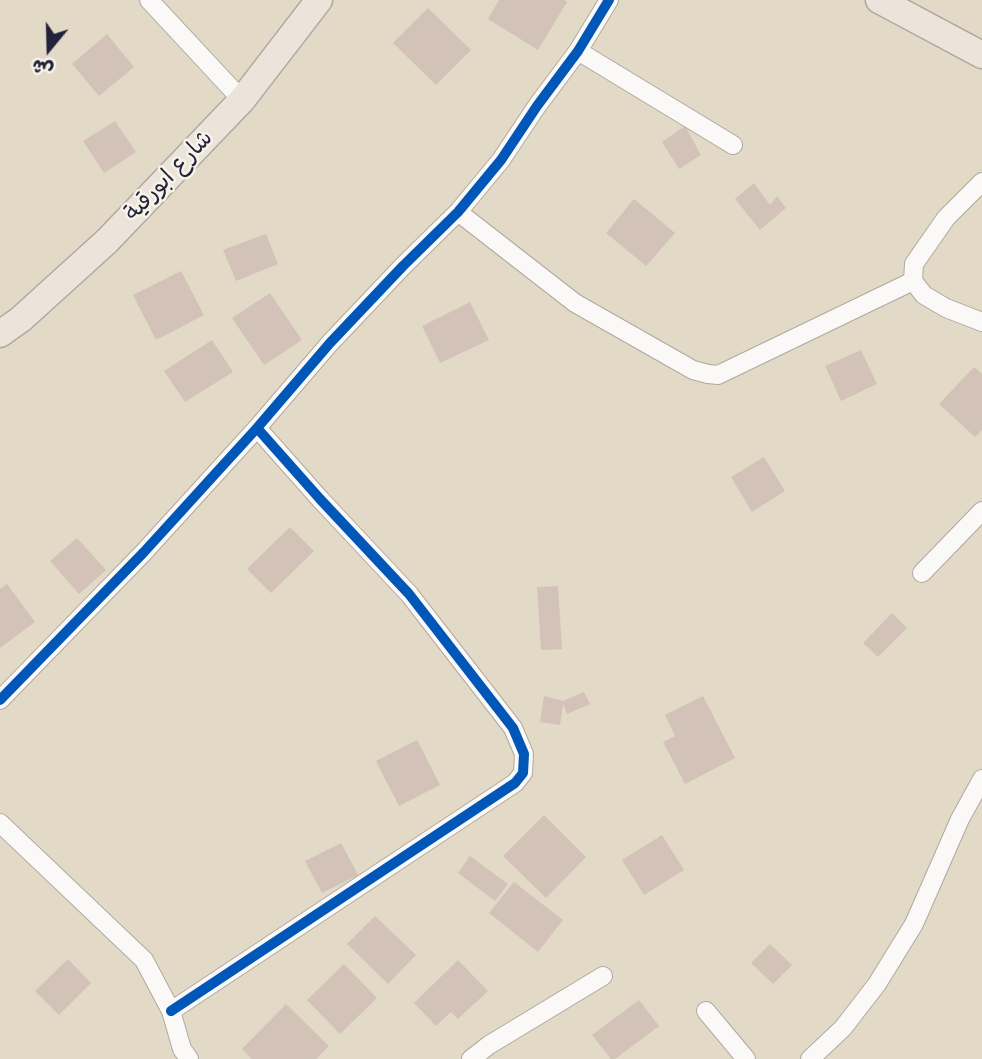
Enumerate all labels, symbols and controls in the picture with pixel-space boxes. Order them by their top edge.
north arrow [14,14,84,84]
text: ش [28,53,56,85]
street label: شارع ابورقية [119,125,219,227]

